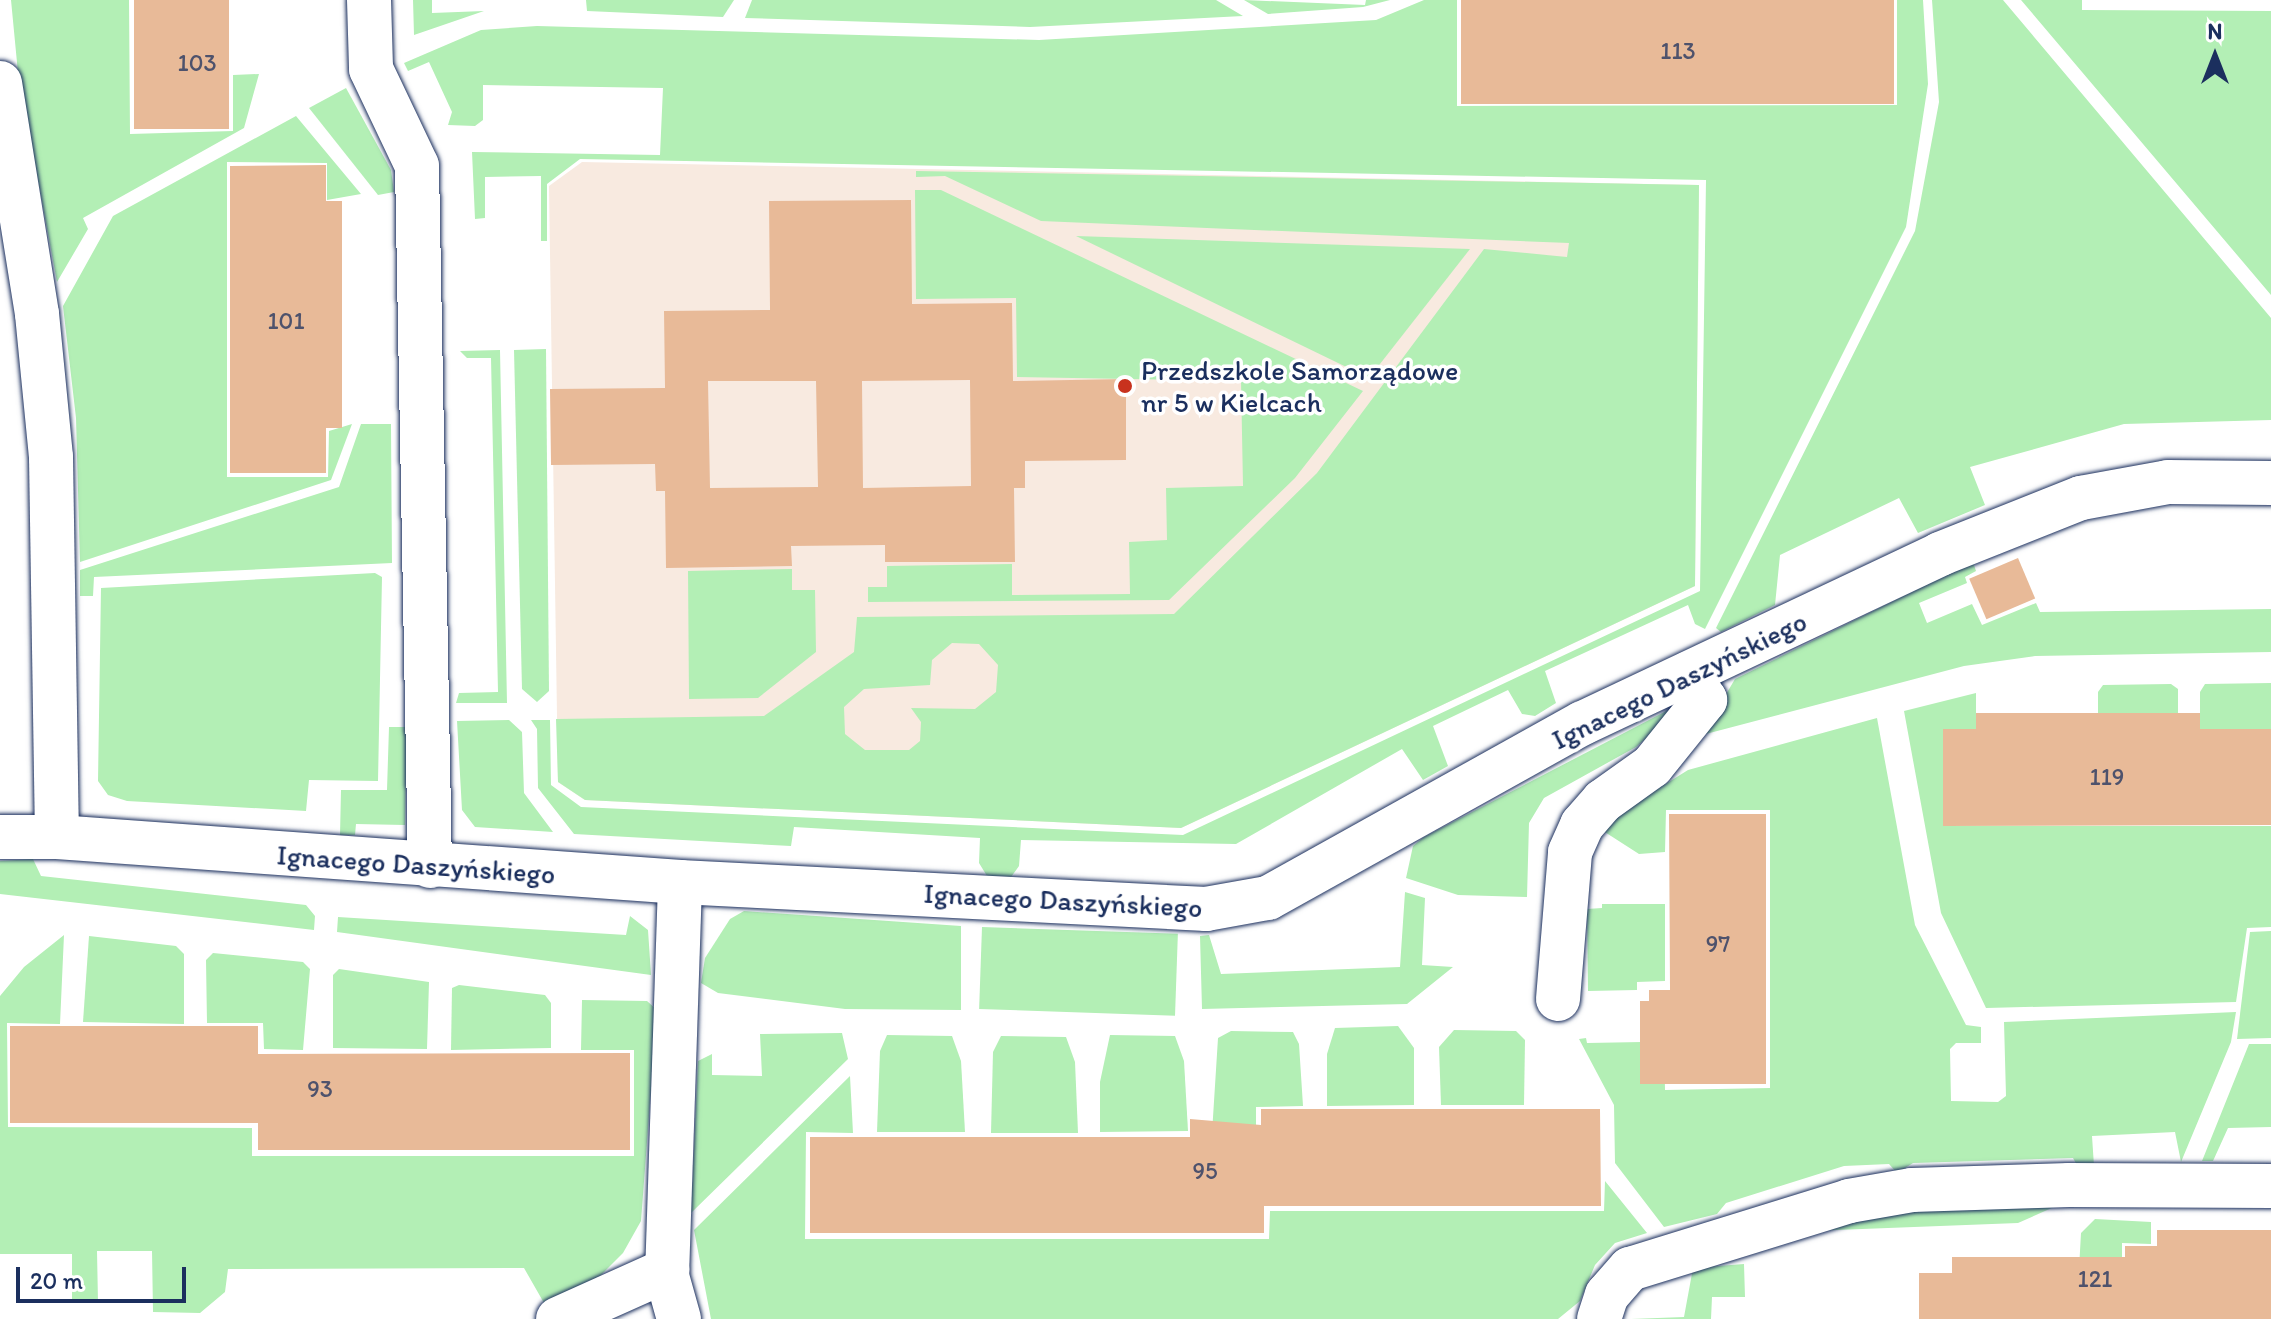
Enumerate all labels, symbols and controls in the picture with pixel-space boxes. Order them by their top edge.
north arrow [2175,16,2255,96]
text: N [2208,18,2222,45]
house number: 113 [1660,37,1696,65]
house number: 103 [178,49,216,77]
house number: 101 [267,307,305,335]
place label: Przedszkole Samorządowe nr 5 w Kielcach [1141,353,1459,419]
marker: Przedszkole Samorządowe nr 5 w Kielcach [1116,377,1134,395]
street label: Ignacego Daszyńskiego [1546,604,1812,756]
house number: 119 [2090,763,2124,791]
street label: Ignacego Daszyńskiego [276,838,556,890]
street label: Ignacego Daszyńskiego [923,876,1203,924]
house number: 97 [1706,930,1730,958]
house number: 93 [307,1075,333,1103]
house number: 95 [1192,1157,1218,1185]
scale bar [20,1251,190,1301]
house number: 121 [2078,1265,2112,1293]
text: 20 m [30,1266,83,1295]

